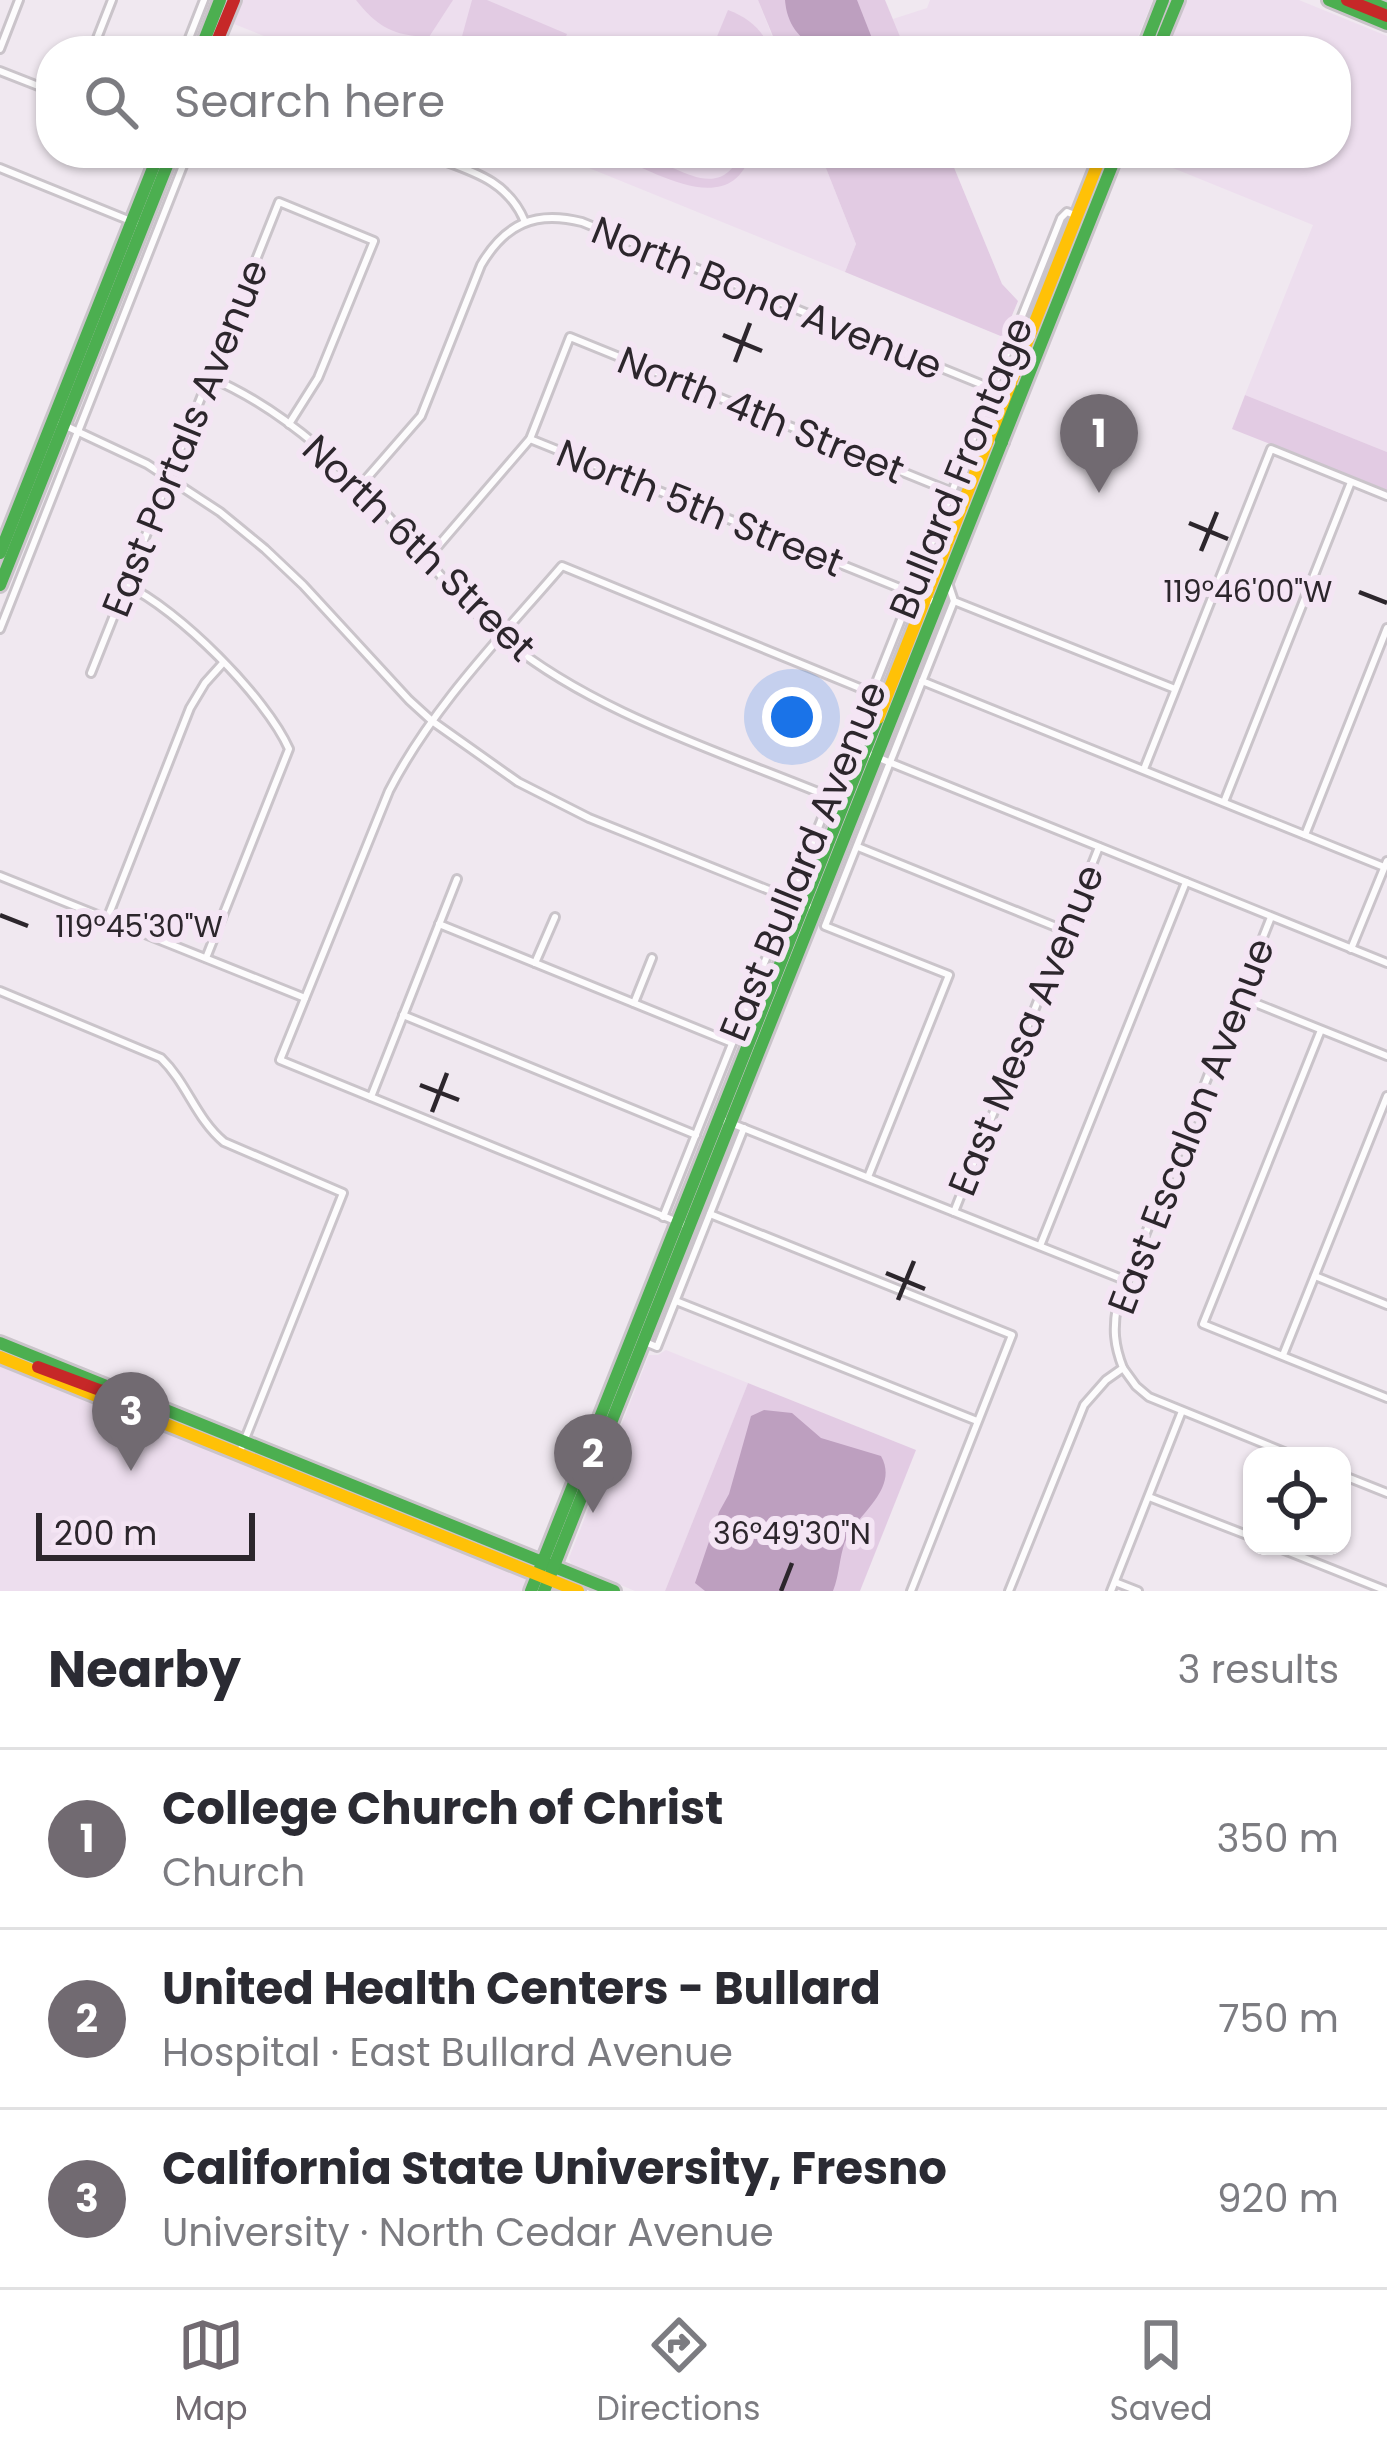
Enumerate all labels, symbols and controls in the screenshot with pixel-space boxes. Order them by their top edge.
search box [36,36,1351,168]
icon: search [78,69,144,135]
text: Search here [174,70,445,133]
street label: North Bond Avenue [584,203,950,393]
street label: East Portals Avenue [88,251,282,625]
street label: Bullard Frontage [875,309,1047,627]
street label: North 4th Street [609,332,913,498]
pin: 1 [1060,394,1138,493]
street label: North 6th Street [290,422,548,674]
street label: North 5th Street [548,425,852,591]
text: 119°46'00"W [1164,570,1332,613]
street label: East Bullard Avenue [706,673,900,1049]
your location [762,687,822,747]
street label: East Mesa Avenue [934,856,1118,1204]
text: 119°45'30"W [55,905,223,948]
street label: East Escalon Avenue [1094,930,1288,1322]
pin: 3 [92,1372,170,1471]
pin: 2 [554,1414,632,1513]
map controls [1243,1447,1351,1555]
button: locate [1243,1447,1351,1555]
scale bar [36,1507,255,1560]
text: 200 m [54,1510,157,1557]
text: 36°49'30"N [713,1512,871,1555]
text: Nearby [48,1633,241,1705]
text: 3 results [1177,1642,1339,1697]
text: College Church of Christ [162,1777,723,1840]
text: 1 [80,1811,94,1866]
text: 350 m [1216,1811,1339,1866]
text: Church [162,1845,305,1900]
text: United Health Centers - Bullard [162,1957,881,2020]
text: 2 [76,1991,98,2046]
text: 750 m [1218,1991,1339,2046]
text: Hospital · East Bullard Avenue [162,2025,733,2080]
text: California State University, Fresno [162,2137,947,2200]
text: 3 [75,2171,99,2226]
text: 920 m [1217,2171,1339,2226]
text: University · North Cedar Avenue [162,2205,774,2260]
tab: Map [175,2312,248,2434]
tab: Directions [597,2312,760,2434]
tab: Saved [1110,2312,1212,2434]

